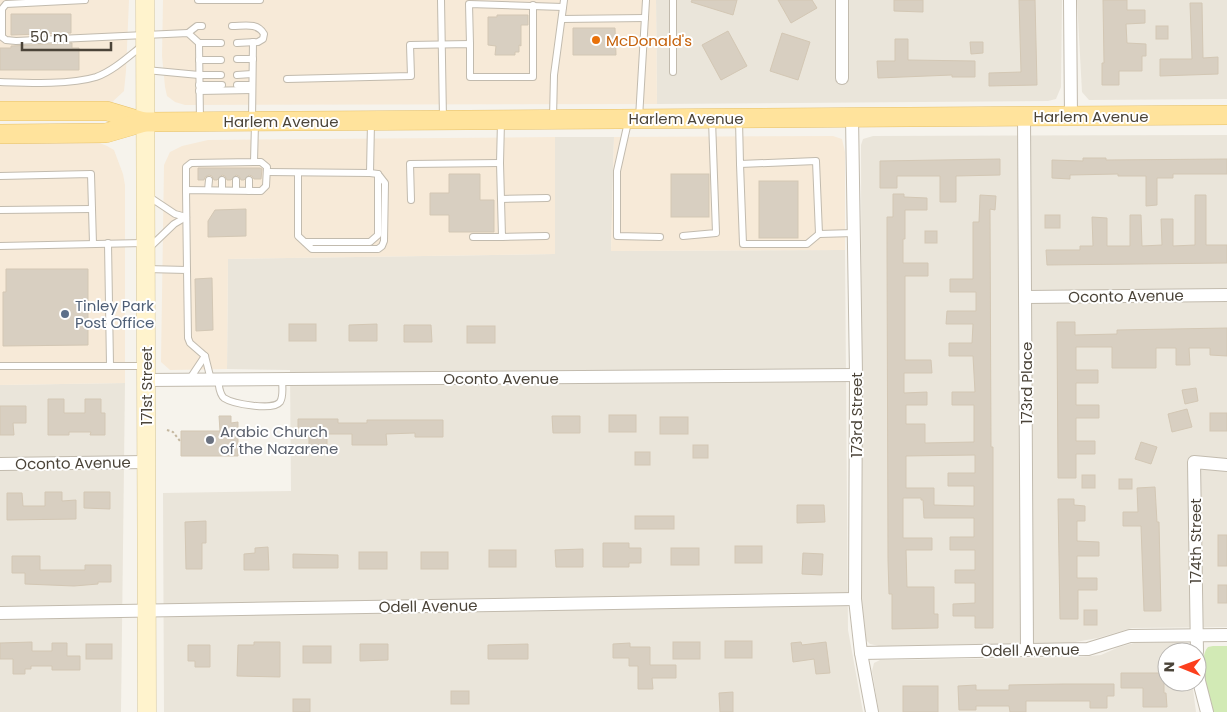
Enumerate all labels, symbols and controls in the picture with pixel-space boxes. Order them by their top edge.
scale bar [22,20,111,52]
text: 50 m [30,26,68,47]
place label: McDonald's [606,30,692,51]
marker: McDonald's [590,34,602,46]
street label: Harlem Avenue [1034,106,1148,127]
street label: Harlem Avenue [629,108,743,129]
street label: Harlem Avenue [224,111,338,132]
street label: Oconto Avenue [1068,284,1184,308]
place label: Tinley Park Post Office [75,295,154,333]
marker: Tinley Park Post Office [59,308,71,320]
street label: 173rd Place [1016,342,1037,424]
street label: 171st Street [136,346,157,426]
street label: Oconto Avenue [443,368,559,389]
street label: 173rd Street [846,372,867,458]
place label: Arabic Church of the Nazarene [220,421,338,459]
marker: Arabic Church of the Nazarene [204,434,216,446]
street label: Oconto Avenue [15,451,131,475]
street label: 174th Street [1185,498,1206,584]
street label: Odell Avenue [378,595,478,617]
street label: Odell Avenue [980,639,1080,661]
north arrow [1157,642,1207,692]
text: N [1159,661,1179,672]

